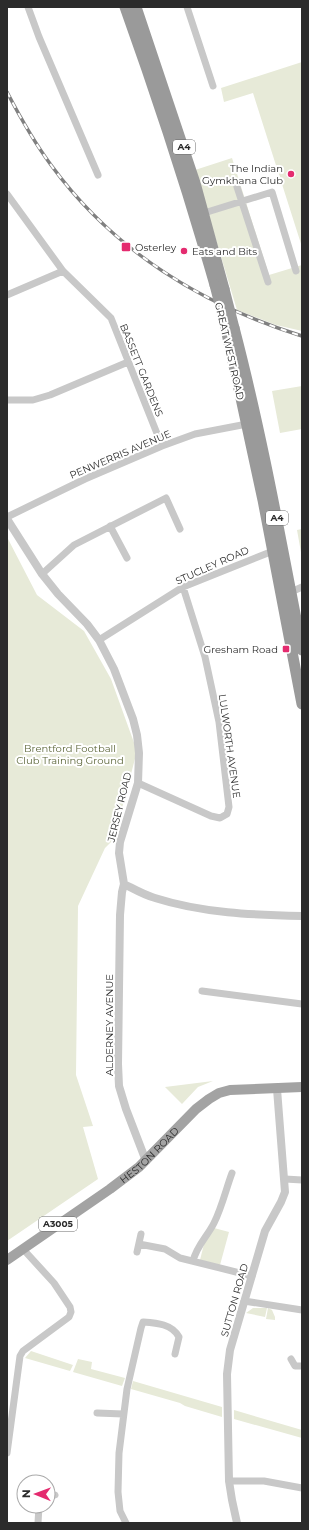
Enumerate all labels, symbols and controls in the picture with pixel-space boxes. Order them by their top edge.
road number: A4 [173,140,195,154]
place label: The Indian Gymkhana Club [202,162,283,187]
marker: The Indian Gymkhana Club [286,169,296,179]
marker: Osterley [120,241,132,253]
place label: Osterley [135,241,177,254]
place label: Eats and Bits [192,245,257,258]
marker: Eats and Bits [179,246,189,256]
street label: GREAT WEST ROAD [212,301,247,401]
street label: BASSETT GARDENS [117,322,166,419]
street label: PENWERRIS AVENUE [68,427,173,482]
road number: A4 [266,511,288,525]
street label: STUCLEY ROAD [173,543,251,587]
place label: Gresham Road [203,643,278,656]
marker: Gresham Road [281,644,291,654]
street label: LULWORTH AVENUE [216,693,243,799]
park label: Brentford Football Club Training Ground [16,742,124,767]
street label: JERSEY ROAD [104,771,134,844]
street label: ALDERNEY AVENUE [103,974,116,1076]
street label: HESTON ROAD [117,1124,182,1186]
road number: A3005 [39,1217,77,1231]
street label: SUTTON ROAD [218,1262,251,1338]
north arrow [16,1474,56,1514]
text: N [19,1489,33,1498]

